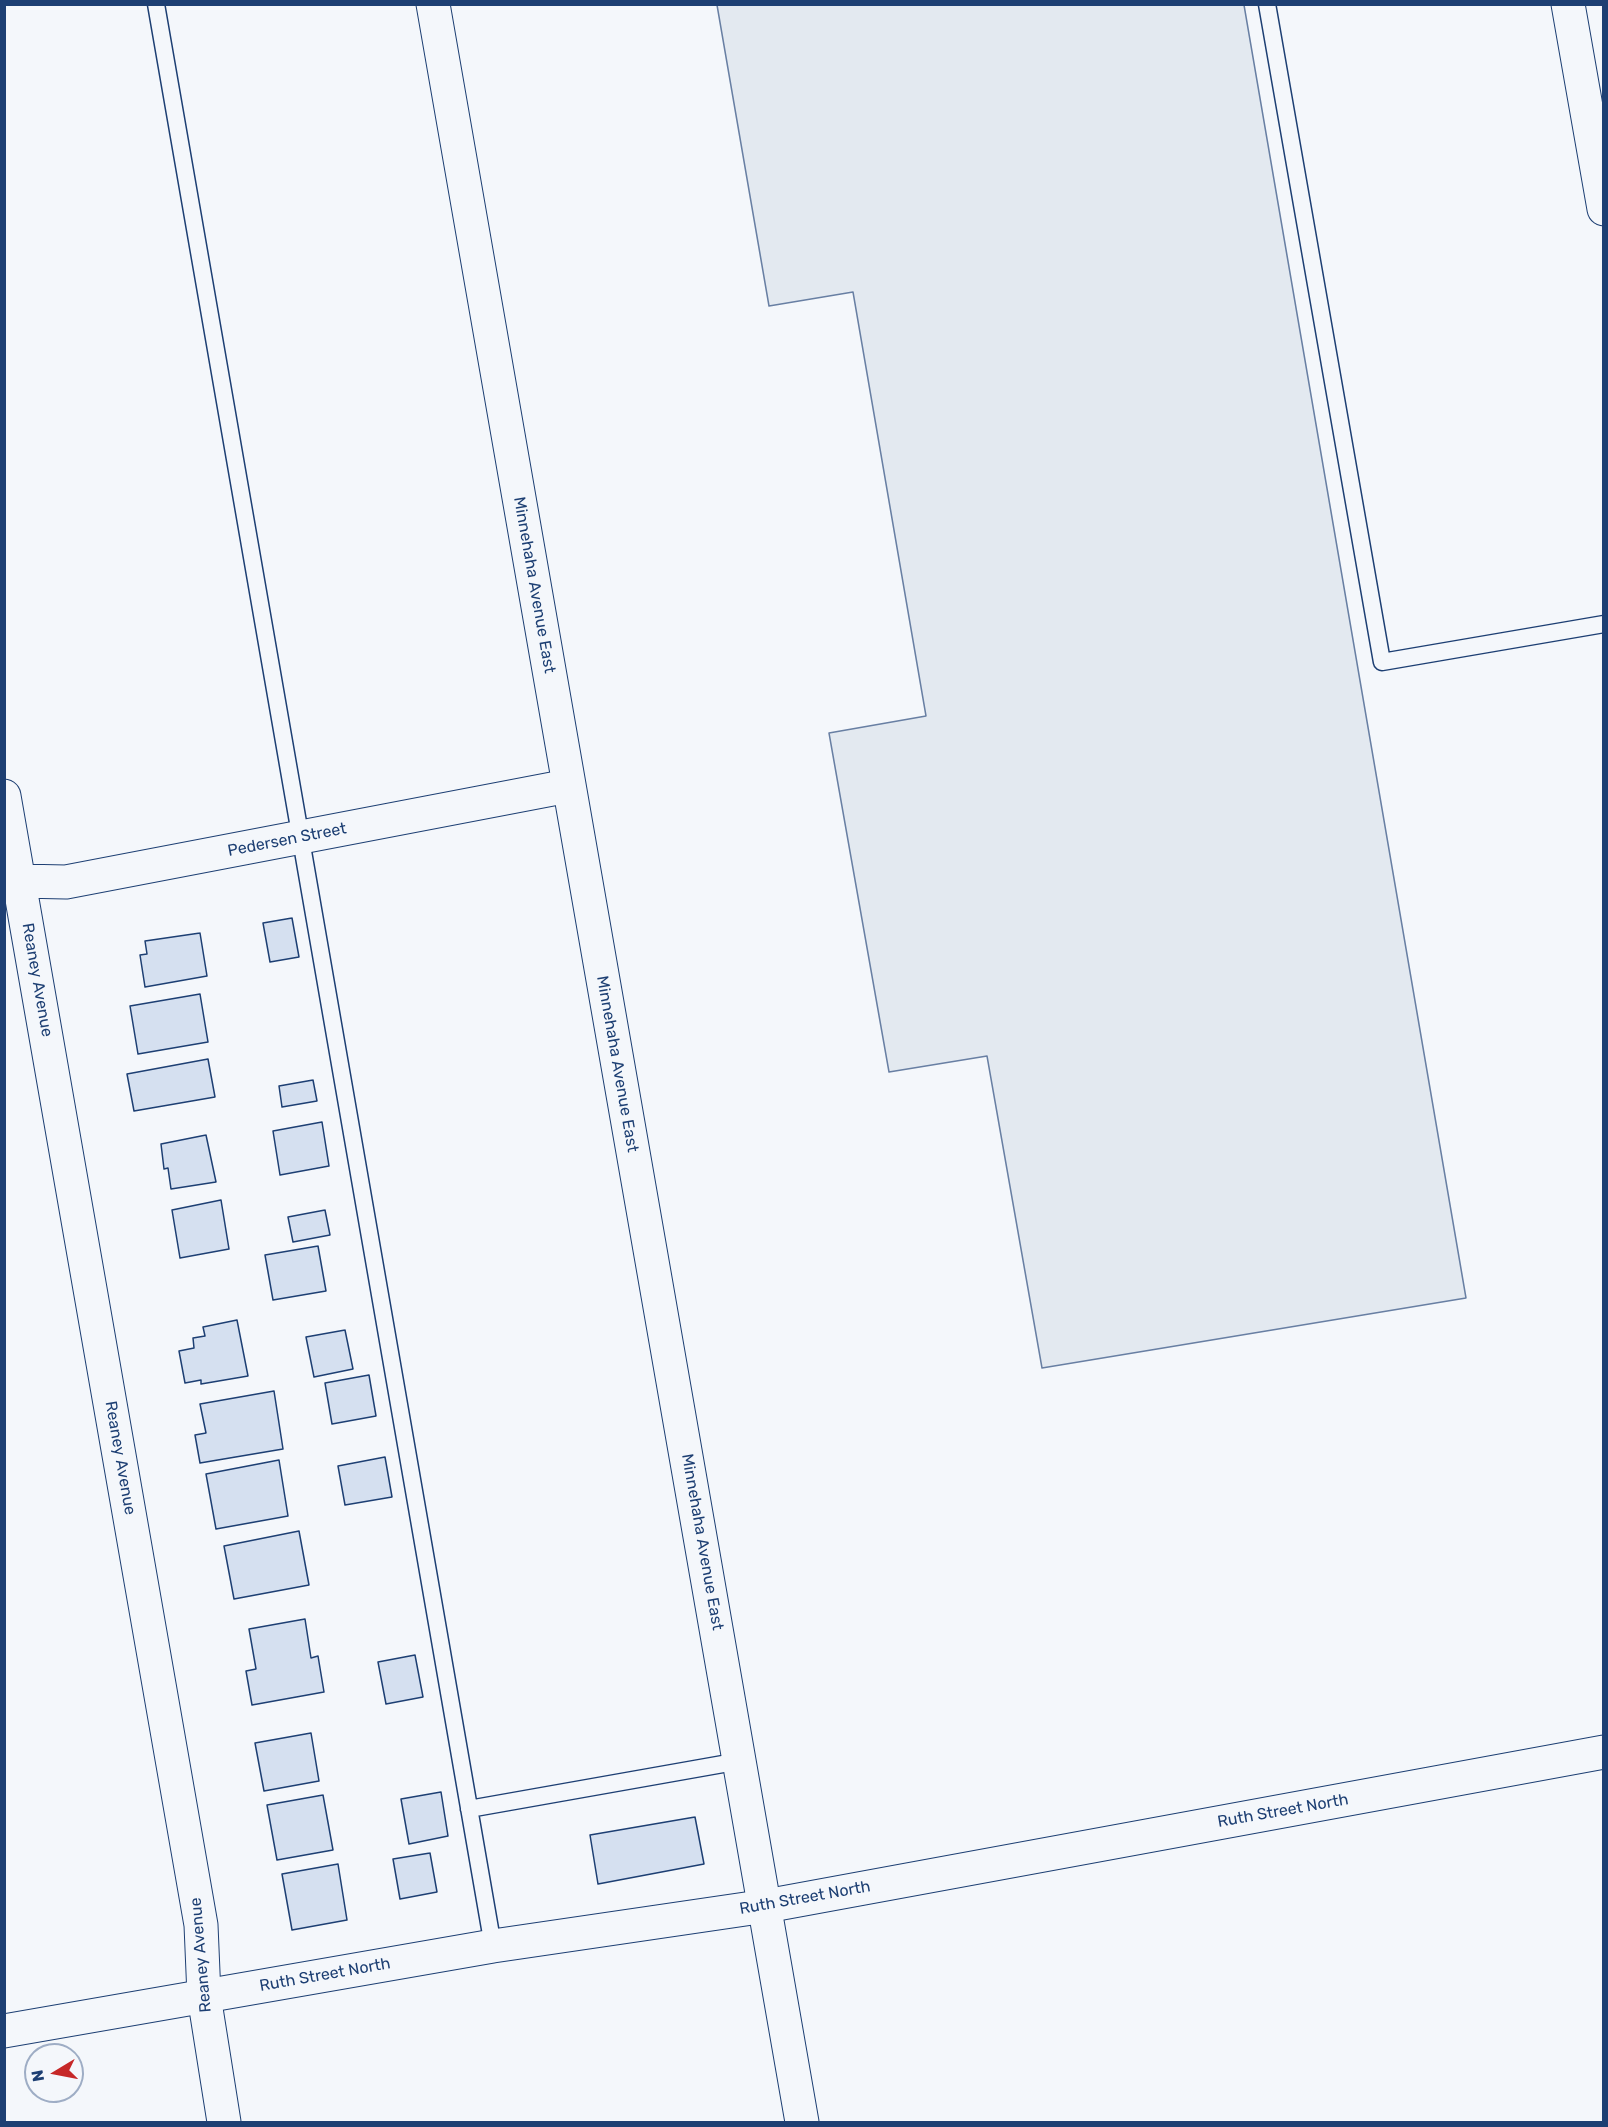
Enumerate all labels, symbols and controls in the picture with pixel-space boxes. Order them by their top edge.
street label: Minnehaha Avenue East [509,495,559,675]
street label: Pedersen Street [226,819,348,861]
street label: Reaney Avenue [18,922,56,1038]
street label: Minnehaha Avenue East [592,974,642,1154]
street label: Reaney Avenue [101,1400,139,1516]
street label: Minnehaha Avenue East [677,1452,727,1632]
street label: Ruth Street North [1216,1790,1350,1832]
street label: Ruth Street North [738,1877,872,1919]
street label: Reaney Avenue [186,1897,216,2013]
street label: Ruth Street North [258,1954,392,1996]
north arrow [24,2043,84,2103]
text: N [27,2069,48,2083]

